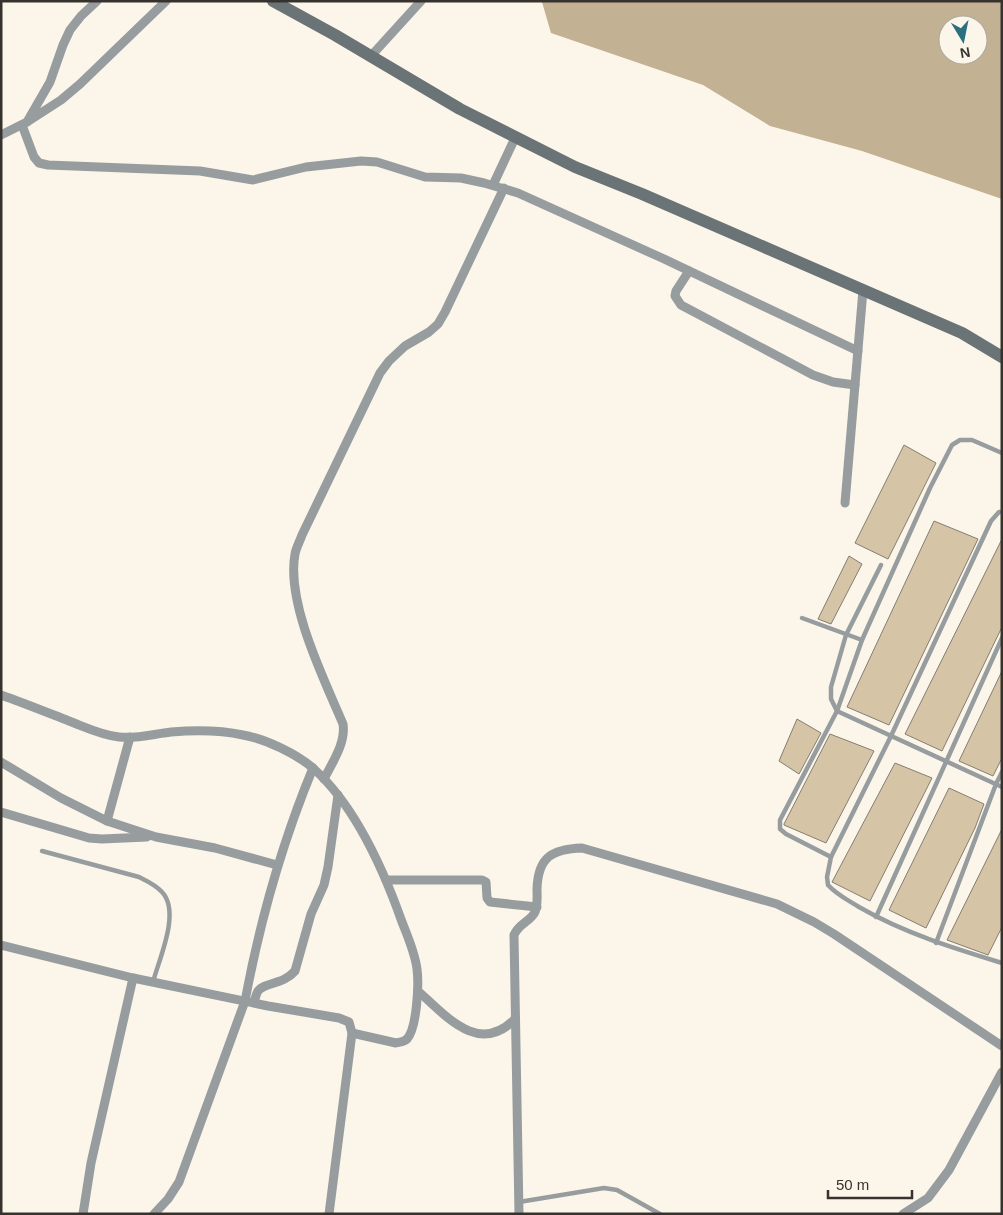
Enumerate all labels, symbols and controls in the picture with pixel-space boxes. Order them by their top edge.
north arrow [938,15,988,65]
text: N [959,44,972,62]
scale bar [828,1168,912,1200]
text: 50 m [836,1176,869,1193]

